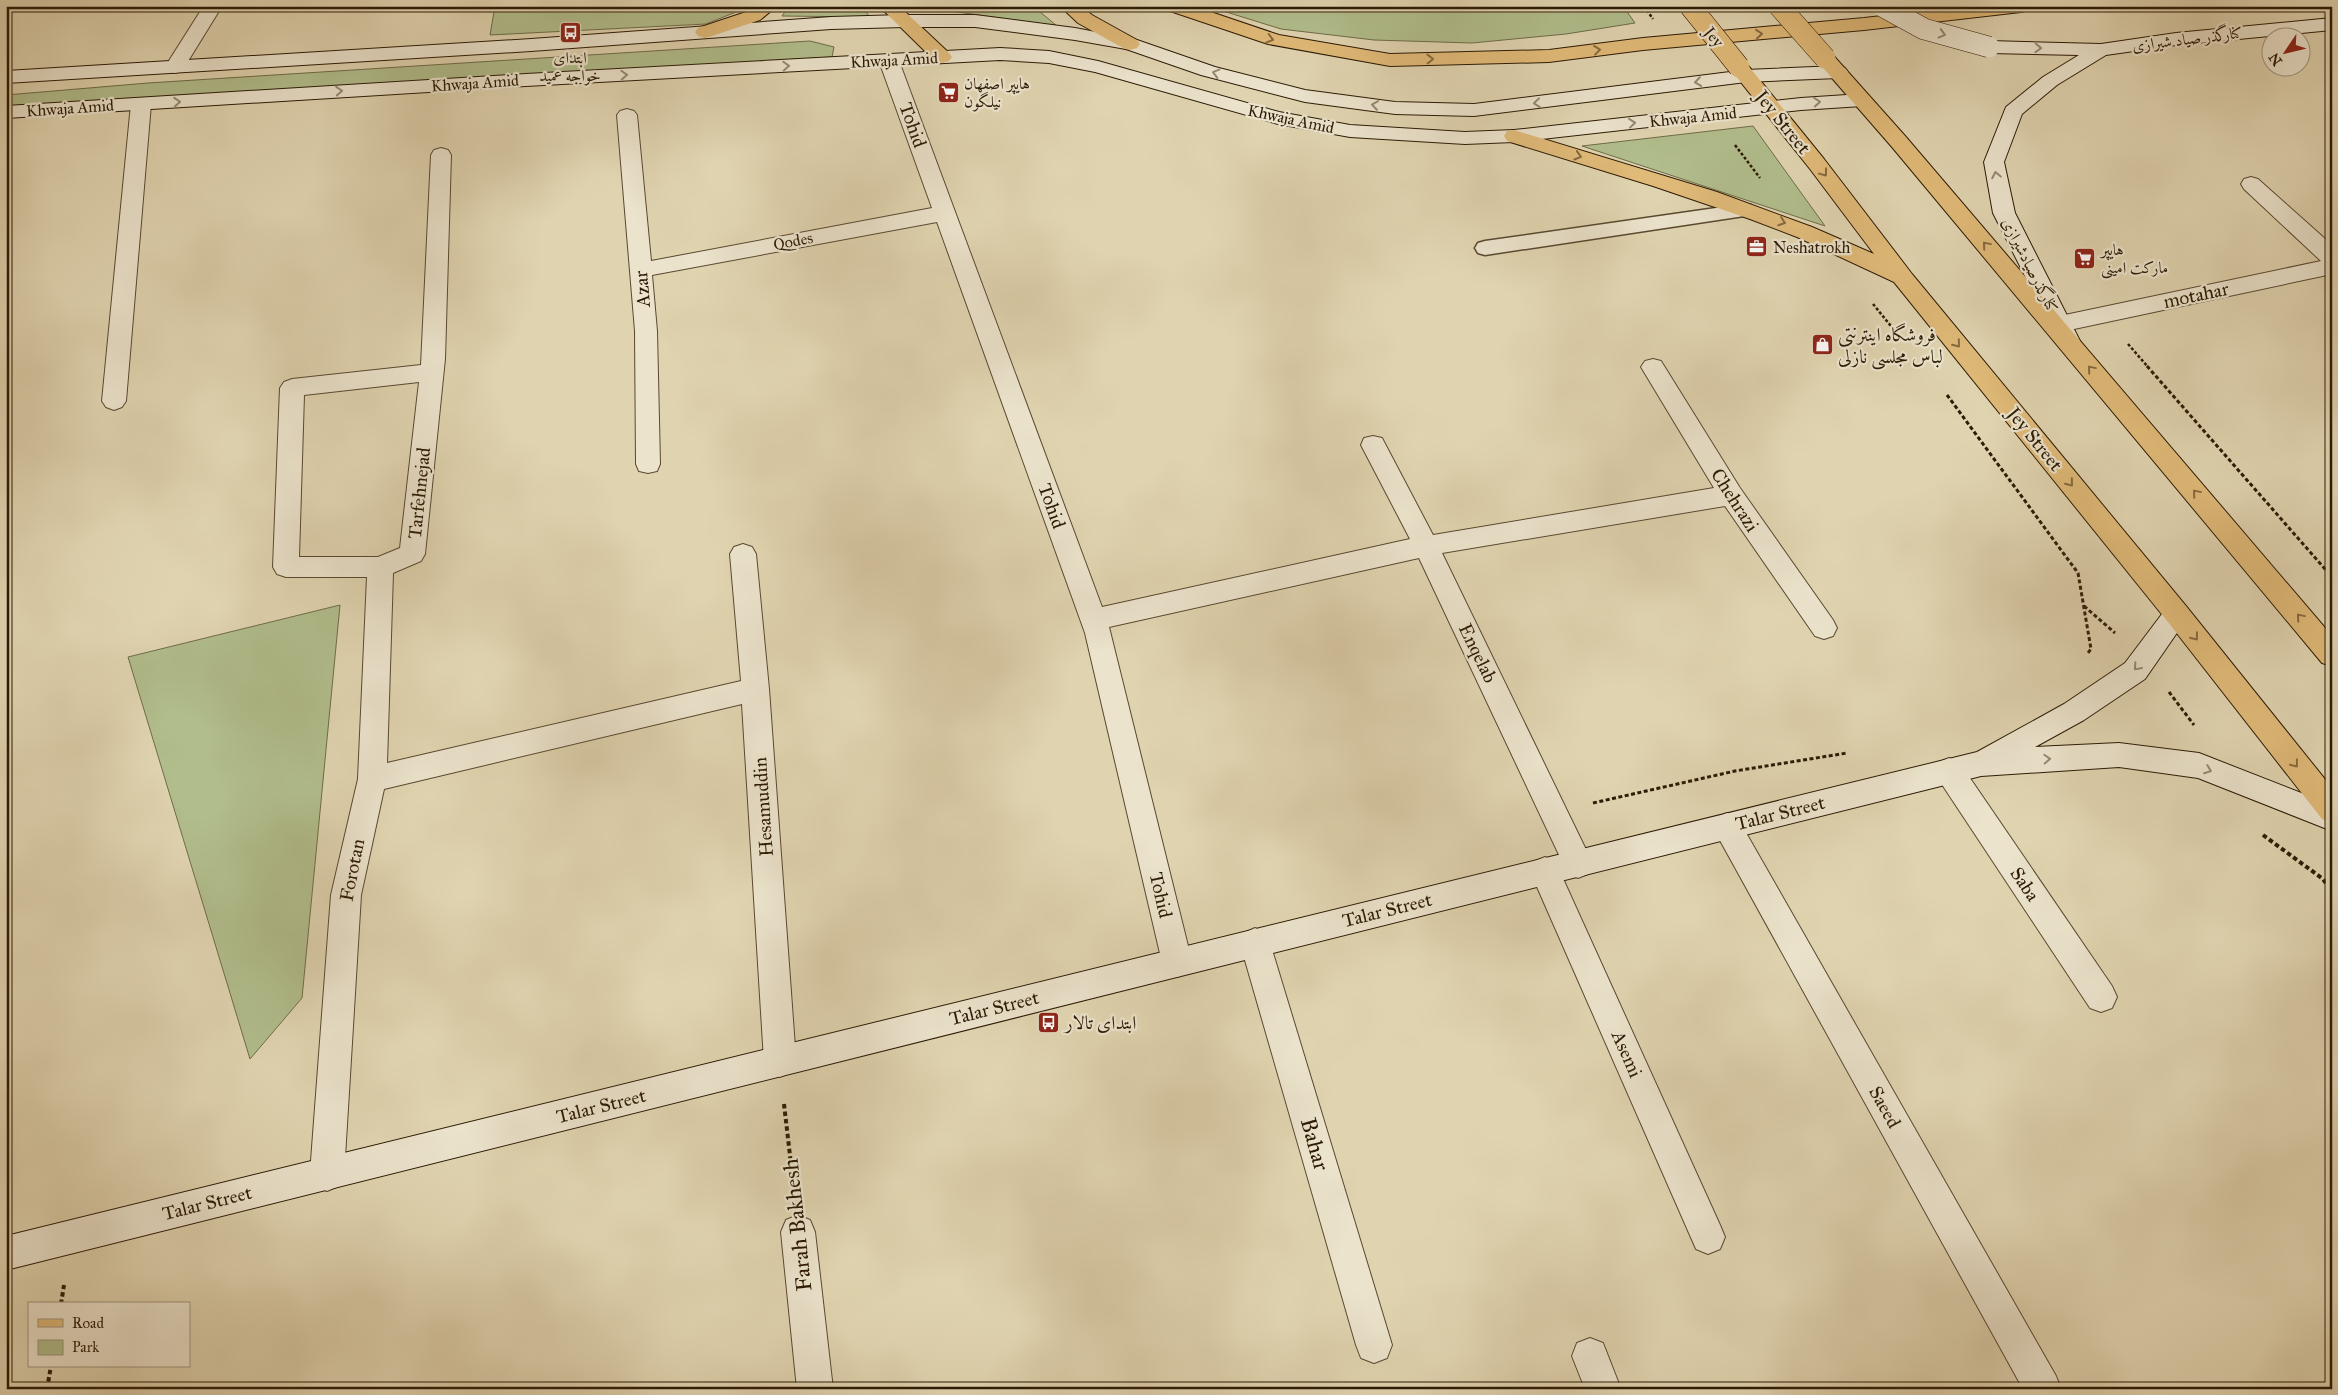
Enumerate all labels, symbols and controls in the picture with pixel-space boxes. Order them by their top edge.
bus stop icon: ابتدای خواجه عمید [558,21,582,45]
street label: کنارگذر صیاد شیرازی [2131,21,2243,55]
street label: Jey [1698,22,1728,52]
north arrow [2260,28,2310,78]
one-way arrow [1755,29,1763,40]
one-way arrow [1937,29,1945,39]
one-way arrow [1265,33,1274,43]
one-way arrow [2034,43,2042,53]
one-way arrow [1593,45,1601,56]
place label: ابتدای خواجه عمید [539,48,601,86]
street label: Khwaja Amid [850,48,938,72]
text: N [2265,49,2286,69]
one-way arrow [1427,54,1435,65]
one-way arrow [782,61,790,72]
one-way arrow [1211,68,1220,79]
one-way arrow [620,69,628,80]
street label: Khwaja Amid [430,70,520,96]
place label: هایپر اصفهان نیلگون [964,74,1030,112]
one-way arrow [1693,76,1701,87]
supermarket icon: هایپر اصفهان نیلگون [936,80,960,104]
street label: Jey Street [1748,84,1816,159]
one-way arrow [336,86,344,97]
street label: Khwaja Amid [25,95,115,121]
one-way arrow [173,96,181,107]
one-way arrow [1532,97,1540,108]
one-way arrow [1813,97,1821,108]
street label: Tohid [894,99,932,151]
one-way arrow [1370,100,1378,111]
street label: Khwaja Amid [1246,101,1336,137]
street label: Khwaja Amid [1648,103,1738,131]
one-way arrow [1629,118,1637,129]
one-way arrow [1573,150,1581,160]
one-way arrow [1818,167,1827,177]
one-way arrow [1992,171,2002,179]
street label: کنارگذرصیادشیرازی [1998,213,2064,316]
one-way arrow [1777,217,1786,227]
street label: Qodes [772,228,815,254]
office icon: Neshatrokh [1745,235,1769,259]
place label: Neshatrokh [1773,238,1851,257]
place label: هایپر مارکت امینی [2099,240,2168,279]
one-way arrow [1983,242,1991,251]
supermarket icon: هایپر مارکت امینی [2073,246,2097,270]
street label: Azar [629,269,655,309]
street label: motahar [2161,277,2232,313]
place label: فروشگاه اینترنتی لباس مجلسی نازلی [1838,322,1943,370]
shop icon: فروشگاه اینترنتی لباس مجلسی نازلی [1810,333,1834,357]
one-way arrow [1951,338,1959,347]
one-way arrow [2088,366,2096,375]
street label: Jey Street [2000,401,2068,476]
street label: Tarfehnejad [403,446,435,540]
street label: Chehrazi [1706,464,1764,536]
one-way arrow [2065,477,2073,486]
street label: Tohid [1033,480,1071,532]
one-way arrow [2192,490,2201,499]
one-way arrow [2297,614,2306,623]
street label: Enqelab [1453,620,1502,687]
one-way arrow [2189,631,2197,640]
one-way arrow [2134,661,2143,670]
one-way arrow [2043,754,2051,765]
street label: Hesamuddin [748,756,778,858]
one-way arrow [2290,758,2298,767]
one-way arrow [2203,764,2212,774]
street label: Talar Street [1733,791,1827,835]
street label: Forotan [335,837,369,903]
street label: Saba [2005,863,2045,906]
street label: Tohid [1145,870,1178,921]
street label: Talar Street [1340,888,1434,932]
street label: Talar Street [947,986,1041,1030]
bus stop icon: ابتدای تالار [1037,1010,1061,1034]
place label: ابتدای تالار [1063,1011,1136,1034]
street label: Asemi [1606,1026,1647,1081]
street label: Saeed [1864,1082,1906,1132]
street label: Talar Street [554,1084,648,1128]
street label: Bahar [1295,1115,1336,1174]
street label: Farah Bakhesh [777,1157,817,1293]
street label: Talar Street [160,1181,254,1225]
legend [28,1302,190,1368]
text: Road [72,1314,104,1332]
text: Park [72,1338,99,1356]

